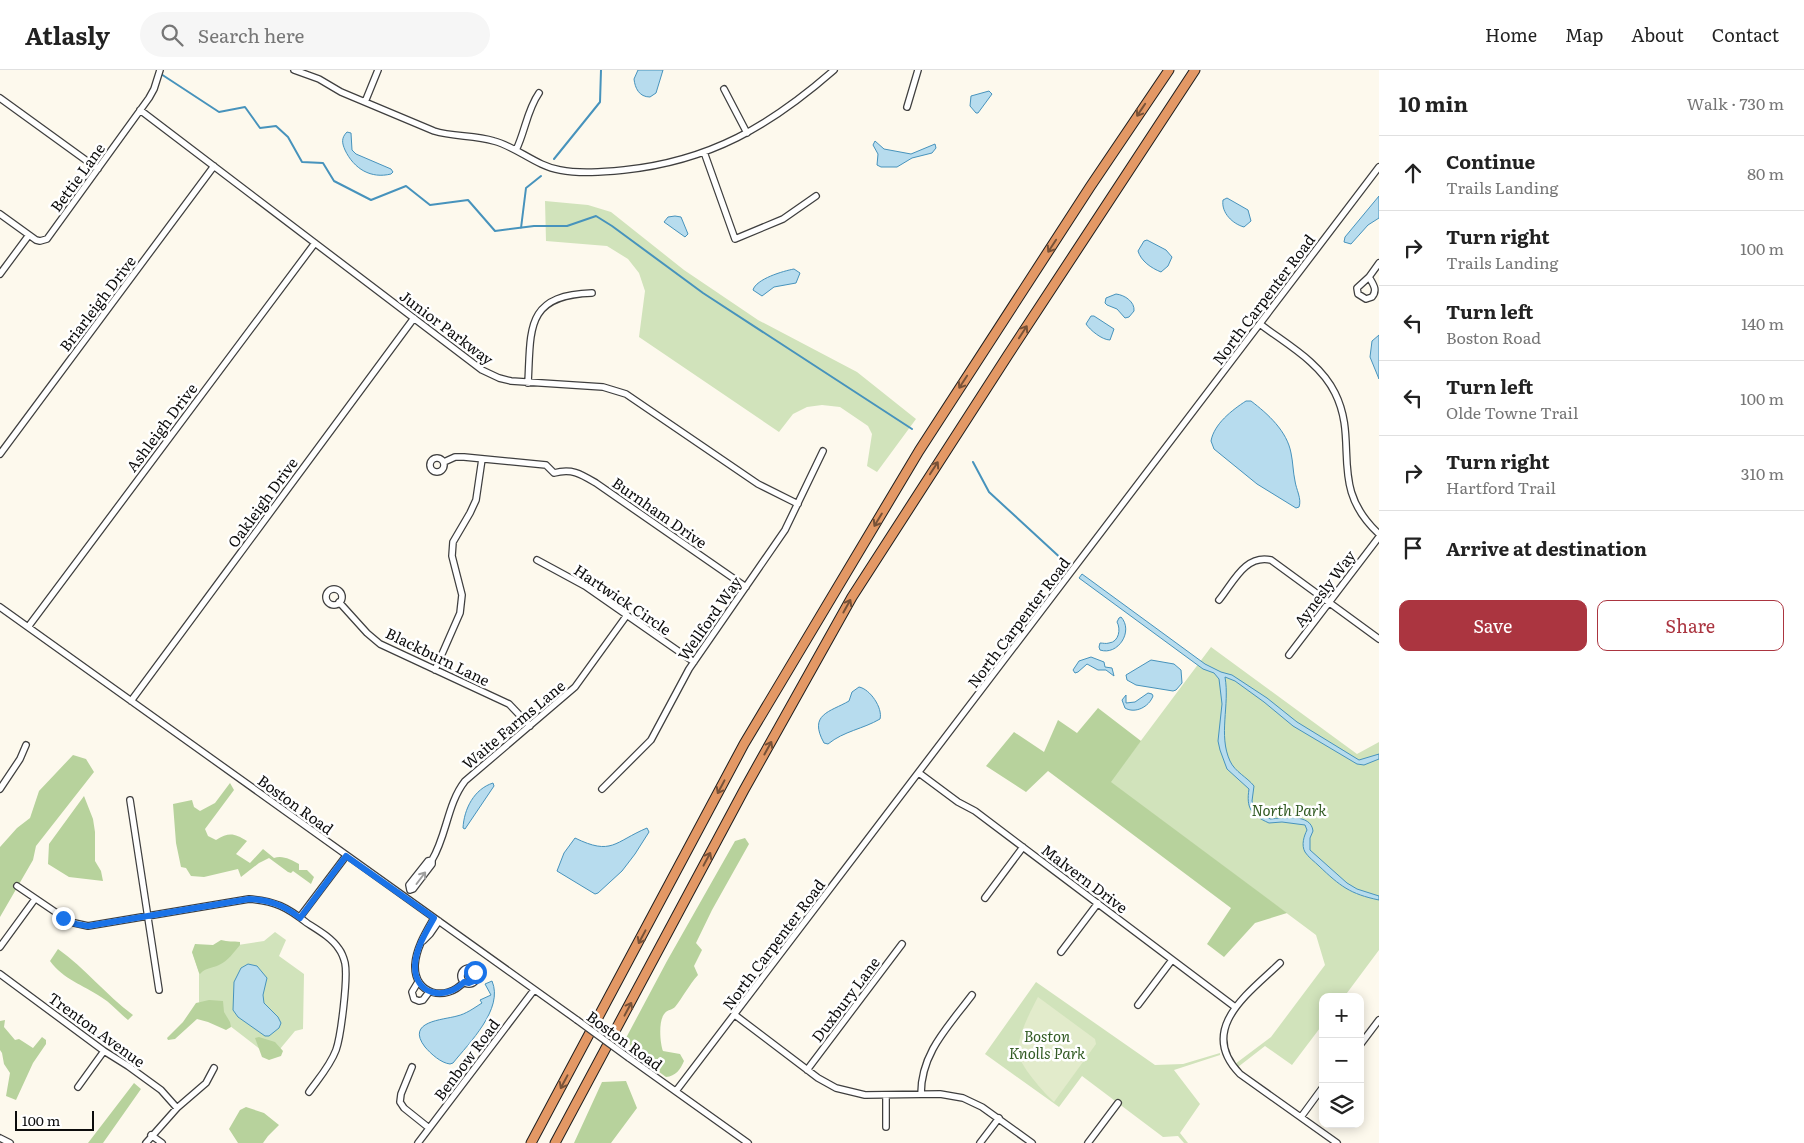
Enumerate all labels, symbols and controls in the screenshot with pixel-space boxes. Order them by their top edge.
search box [140,12,490,57]
text: Atlasly [25,17,110,52]
icon: search [158,21,186,49]
text: Search here [198,21,304,49]
text: Home [1485,21,1537,48]
text: Map [1565,21,1603,48]
text: About [1631,21,1684,48]
text: Contact [1712,21,1779,48]
text: 10 min [1399,87,1468,118]
text: Walk · 730 m [1687,91,1784,115]
one-way arrow [1136,103,1146,117]
street label: Bettie Lane [44,138,110,216]
text: Continue [1446,147,1535,175]
icon: ahead [1399,159,1427,187]
text: 80 m [1747,161,1784,185]
text: Trails Landing [1446,175,1559,199]
text: Turn right [1446,222,1550,250]
street label: North Carpenter Road [1206,229,1320,369]
icon: right [1399,234,1427,262]
text: 100 m [1740,236,1784,260]
one-way arrow [1046,239,1057,253]
street label: Briarleigh Drive [53,250,141,356]
text: Trails Landing [1446,250,1559,274]
street label: Junior Parkway [395,284,499,370]
text: Turn left [1446,297,1533,325]
icon: left [1399,309,1427,337]
text: 140 m [1741,311,1784,335]
text: Boston Road [1446,325,1541,349]
one-way arrow [1018,326,1028,340]
text: Turn left [1446,372,1533,400]
one-way arrow [958,375,968,389]
street label: Ashleigh Drive [120,378,202,476]
icon: left [1399,384,1427,412]
text: 100 m [1740,386,1784,410]
text: Olde Towne Trail [1446,400,1578,424]
text: Turn right [1446,447,1550,475]
street label: Oakleigh Drive [221,452,303,552]
icon: right [1399,459,1427,487]
text: 310 m [1741,461,1784,485]
one-way arrow [929,462,939,476]
street label: Burnham Drive [608,471,712,553]
text: Hartford Trail [1446,475,1556,499]
one-way arrow [872,513,882,527]
icon: arrive [1399,534,1427,562]
text: Arrive at destination [1446,534,1647,562]
street label: Aynesly Way [1288,545,1361,631]
street label: North Carpenter Road [961,552,1075,692]
street label: Hartwick Circle [570,558,677,640]
street label: Wellford Way [671,571,747,665]
one-way arrow [842,598,852,613]
button: Save [1399,600,1587,651]
button: Share [1597,600,1784,651]
street label: Blackburn Lane [382,621,494,691]
street label: Waite Farms Lane [456,674,570,774]
one-way arrow [763,740,773,755]
street label: Boston Road [253,769,339,839]
one-way arrow [716,780,726,795]
park label: North Park [1252,798,1327,821]
street label: Malvern Drive [1037,838,1133,918]
one-way arrow [702,852,712,867]
one-way arrow [416,872,427,885]
street label: North Carpenter Road [716,874,830,1014]
route end [52,907,75,930]
one-way arrow [637,929,647,944]
street label: Duxbury Lane [805,951,885,1047]
route start [464,961,487,984]
street label: Trenton Avenue [44,986,150,1072]
map controls [1319,993,1364,1128]
button: + [1319,993,1364,1038]
one-way arrow [623,1001,633,1016]
street label: Boston Road [582,1005,668,1075]
street label: Benbow Road [428,1013,504,1105]
park label: Boston Knolls Park [1009,1024,1086,1064]
button: − [1319,1038,1364,1083]
one-way arrow [558,1075,568,1089]
button: layers [1319,1083,1364,1128]
scale bar [15,1108,94,1131]
text: 100 m [22,1110,60,1130]

